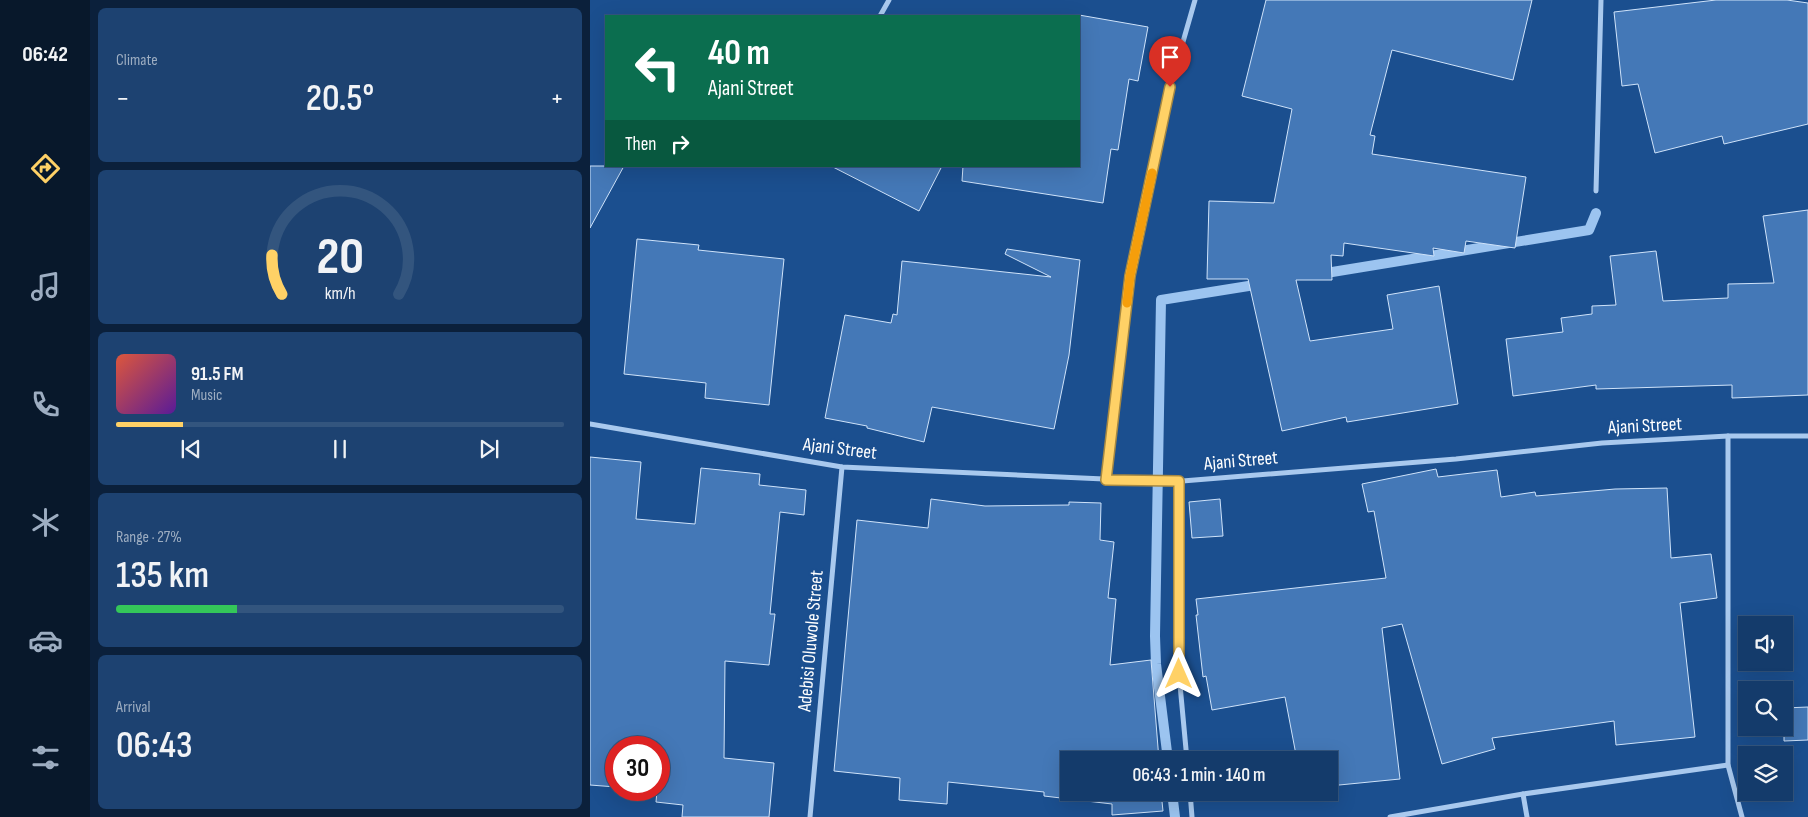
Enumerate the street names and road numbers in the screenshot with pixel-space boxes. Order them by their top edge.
street label: Ajani Street [1606,413,1683,439]
street label: Ajani Street [801,433,878,465]
street label: Ajani Street [1202,446,1279,476]
street label: Adebisi Oluwole Street [793,569,829,714]

